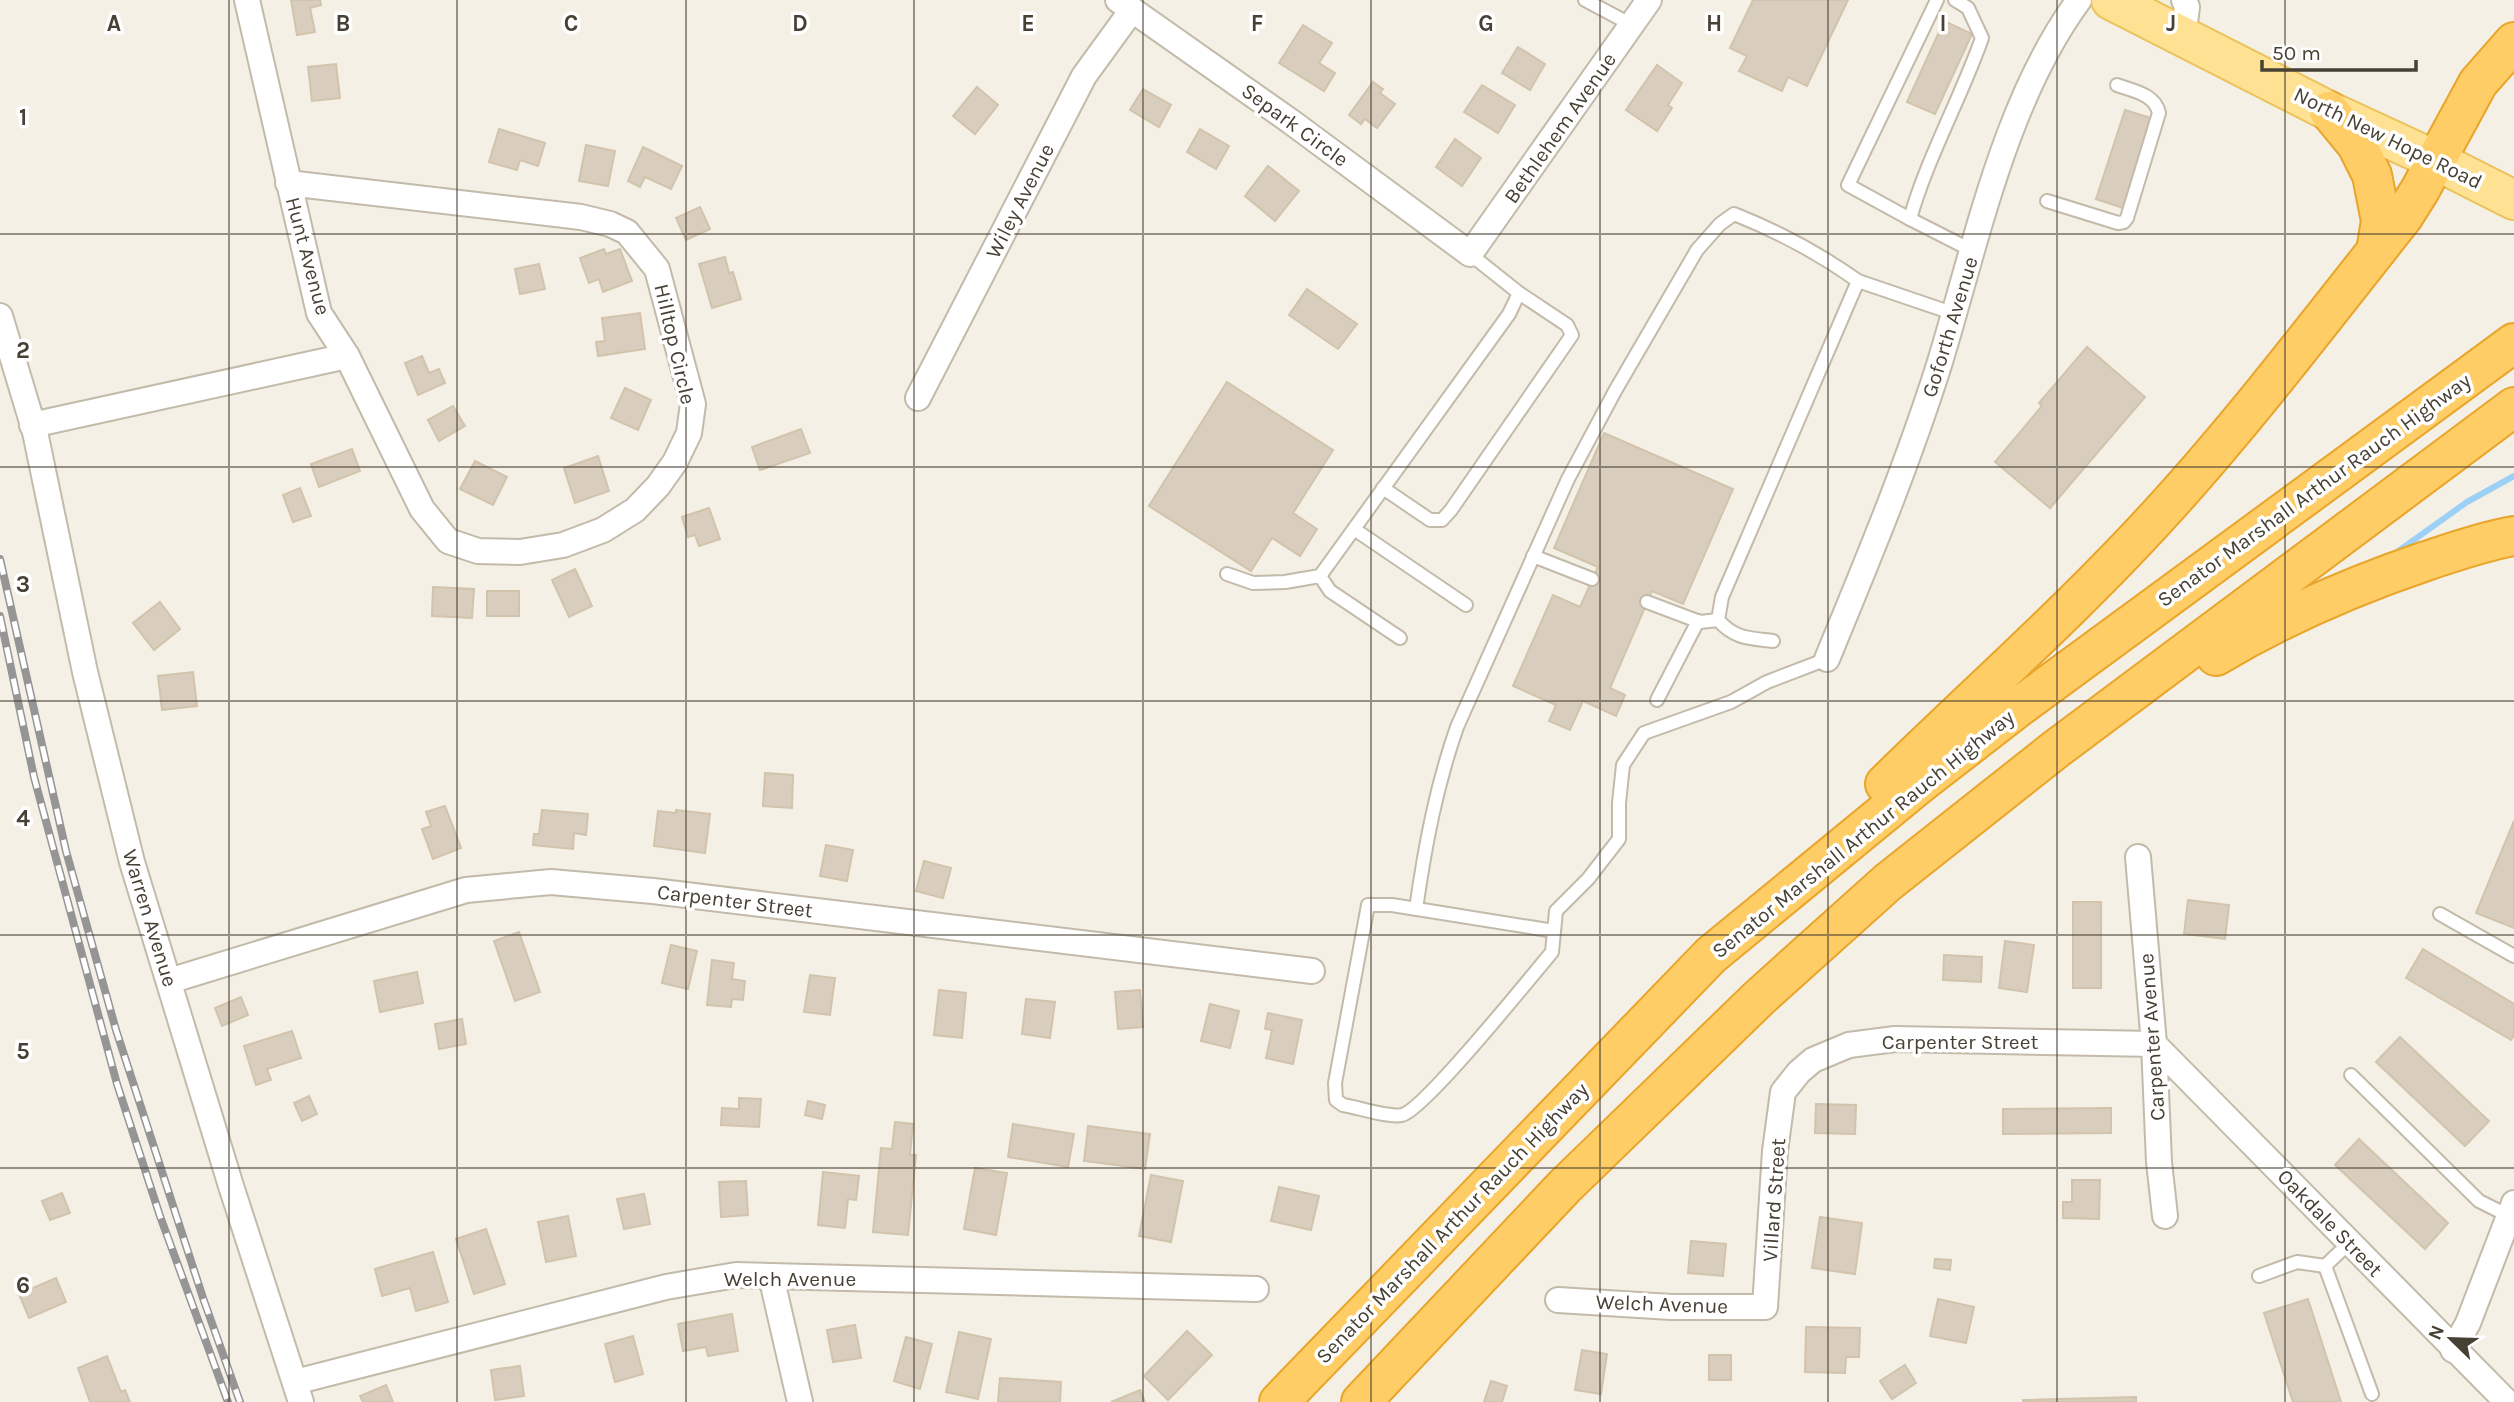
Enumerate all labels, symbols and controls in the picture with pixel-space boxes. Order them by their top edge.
text: A [107,10,121,37]
text: B [336,10,350,37]
text: C [564,10,578,37]
text: D [792,10,808,37]
text: E [1021,10,1035,37]
text: F [1251,10,1263,37]
text: G [1478,10,1494,37]
text: H [1706,10,1722,37]
text: I [1939,10,1947,37]
text: J [2166,10,2176,37]
scale bar [2262,28,2416,72]
text: 50 m [2272,41,2321,65]
street label: Bethlehem Avenue [1499,48,1621,208]
street label: Separk Circle [1237,78,1353,172]
street label: North New Hope Road [2290,82,2486,194]
text: 1 [19,104,27,131]
street label: Wiley Avenue [981,140,1059,262]
street label: Hunt Avenue [281,194,335,318]
street label: Goforth Avenue [1917,254,1983,400]
street label: Hilltop Circle [649,281,701,407]
text: 2 [16,337,30,364]
street label: Senator Marshall Arthur Rauch Highway [2153,368,2475,612]
text: 3 [16,571,30,598]
street label: Senator Marshall Arthur Rauch Highway [1707,705,2019,963]
text: 4 [16,805,30,832]
street label: Warren Avenue [118,846,182,990]
street label: Carpenter Street [656,880,814,922]
street label: Carpenter Avenue [2134,952,2170,1122]
street label: Carpenter Street [1882,1030,2038,1054]
text: 5 [16,1038,30,1065]
street label: Senator Marshall Arthur Rauch Highway [1311,1077,1593,1368]
street label: Villard Street [1758,1137,1790,1263]
street label: Oakdale Street [2273,1164,2387,1282]
street label: Welch Avenue [724,1267,856,1291]
text: 6 [16,1272,30,1299]
street label: Welch Avenue [1595,1290,1729,1318]
north arrow [2416,1304,2486,1374]
text: N [2423,1322,2449,1343]

